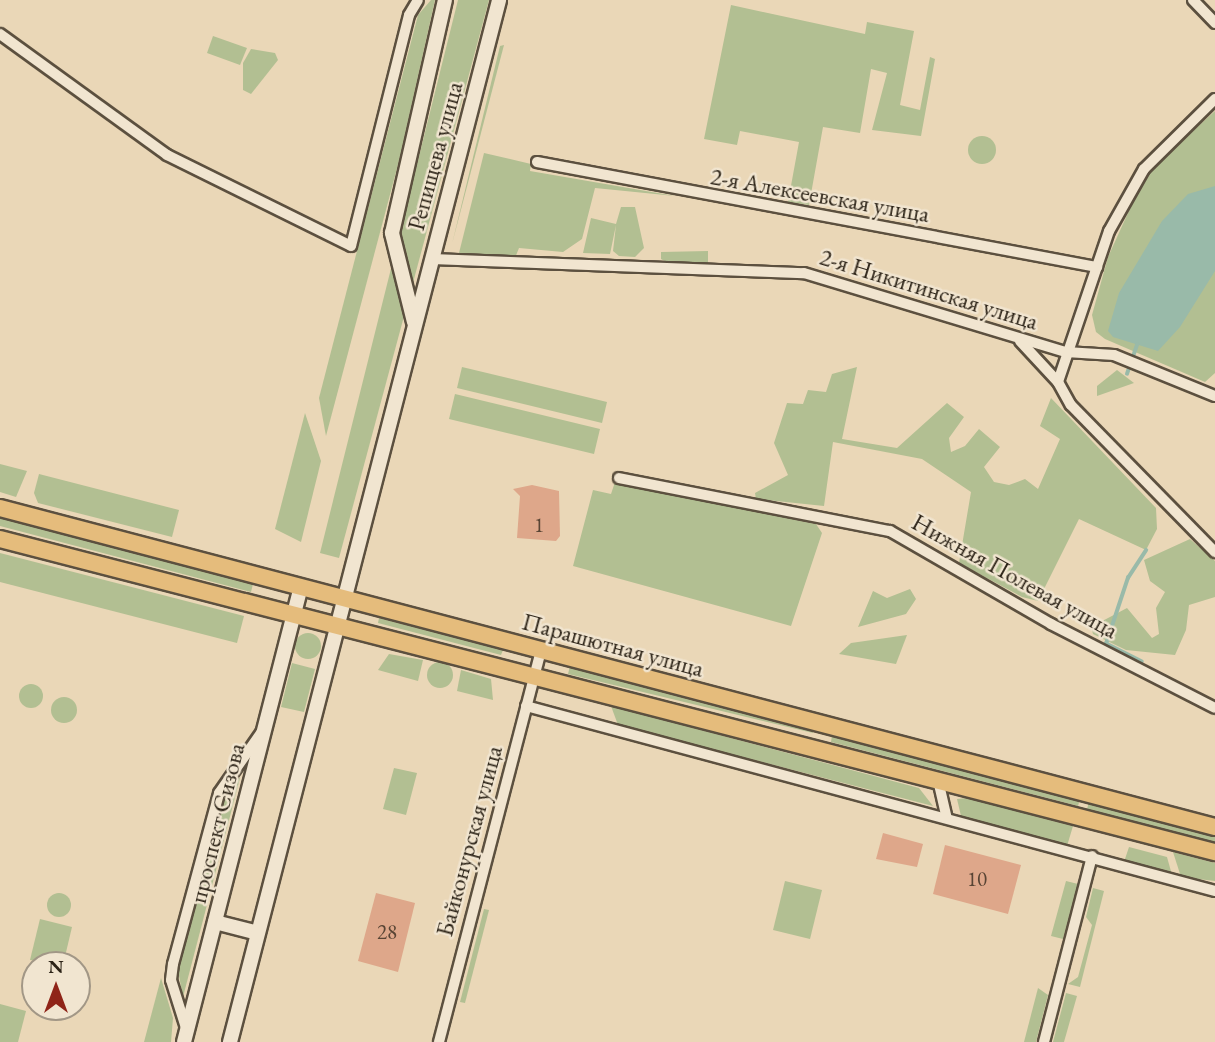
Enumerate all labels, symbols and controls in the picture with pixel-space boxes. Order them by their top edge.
street label: Репищева улица [401,79,469,233]
street label: 2-я Алексеевская улица [708,162,932,228]
street label: 2-я Никитинская улица [816,242,1042,336]
street label: Нижняя Полевая улица [907,507,1123,645]
house number: 1 [534,512,544,538]
street label: Парашютная улица [519,607,707,683]
street label: проспект Сизова [183,740,251,906]
street label: Байконурская улица [430,742,508,940]
house number: 10 [967,866,987,892]
house number: 28 [377,919,397,945]
north arrow [21,951,91,1021]
text: N [48,954,64,979]

